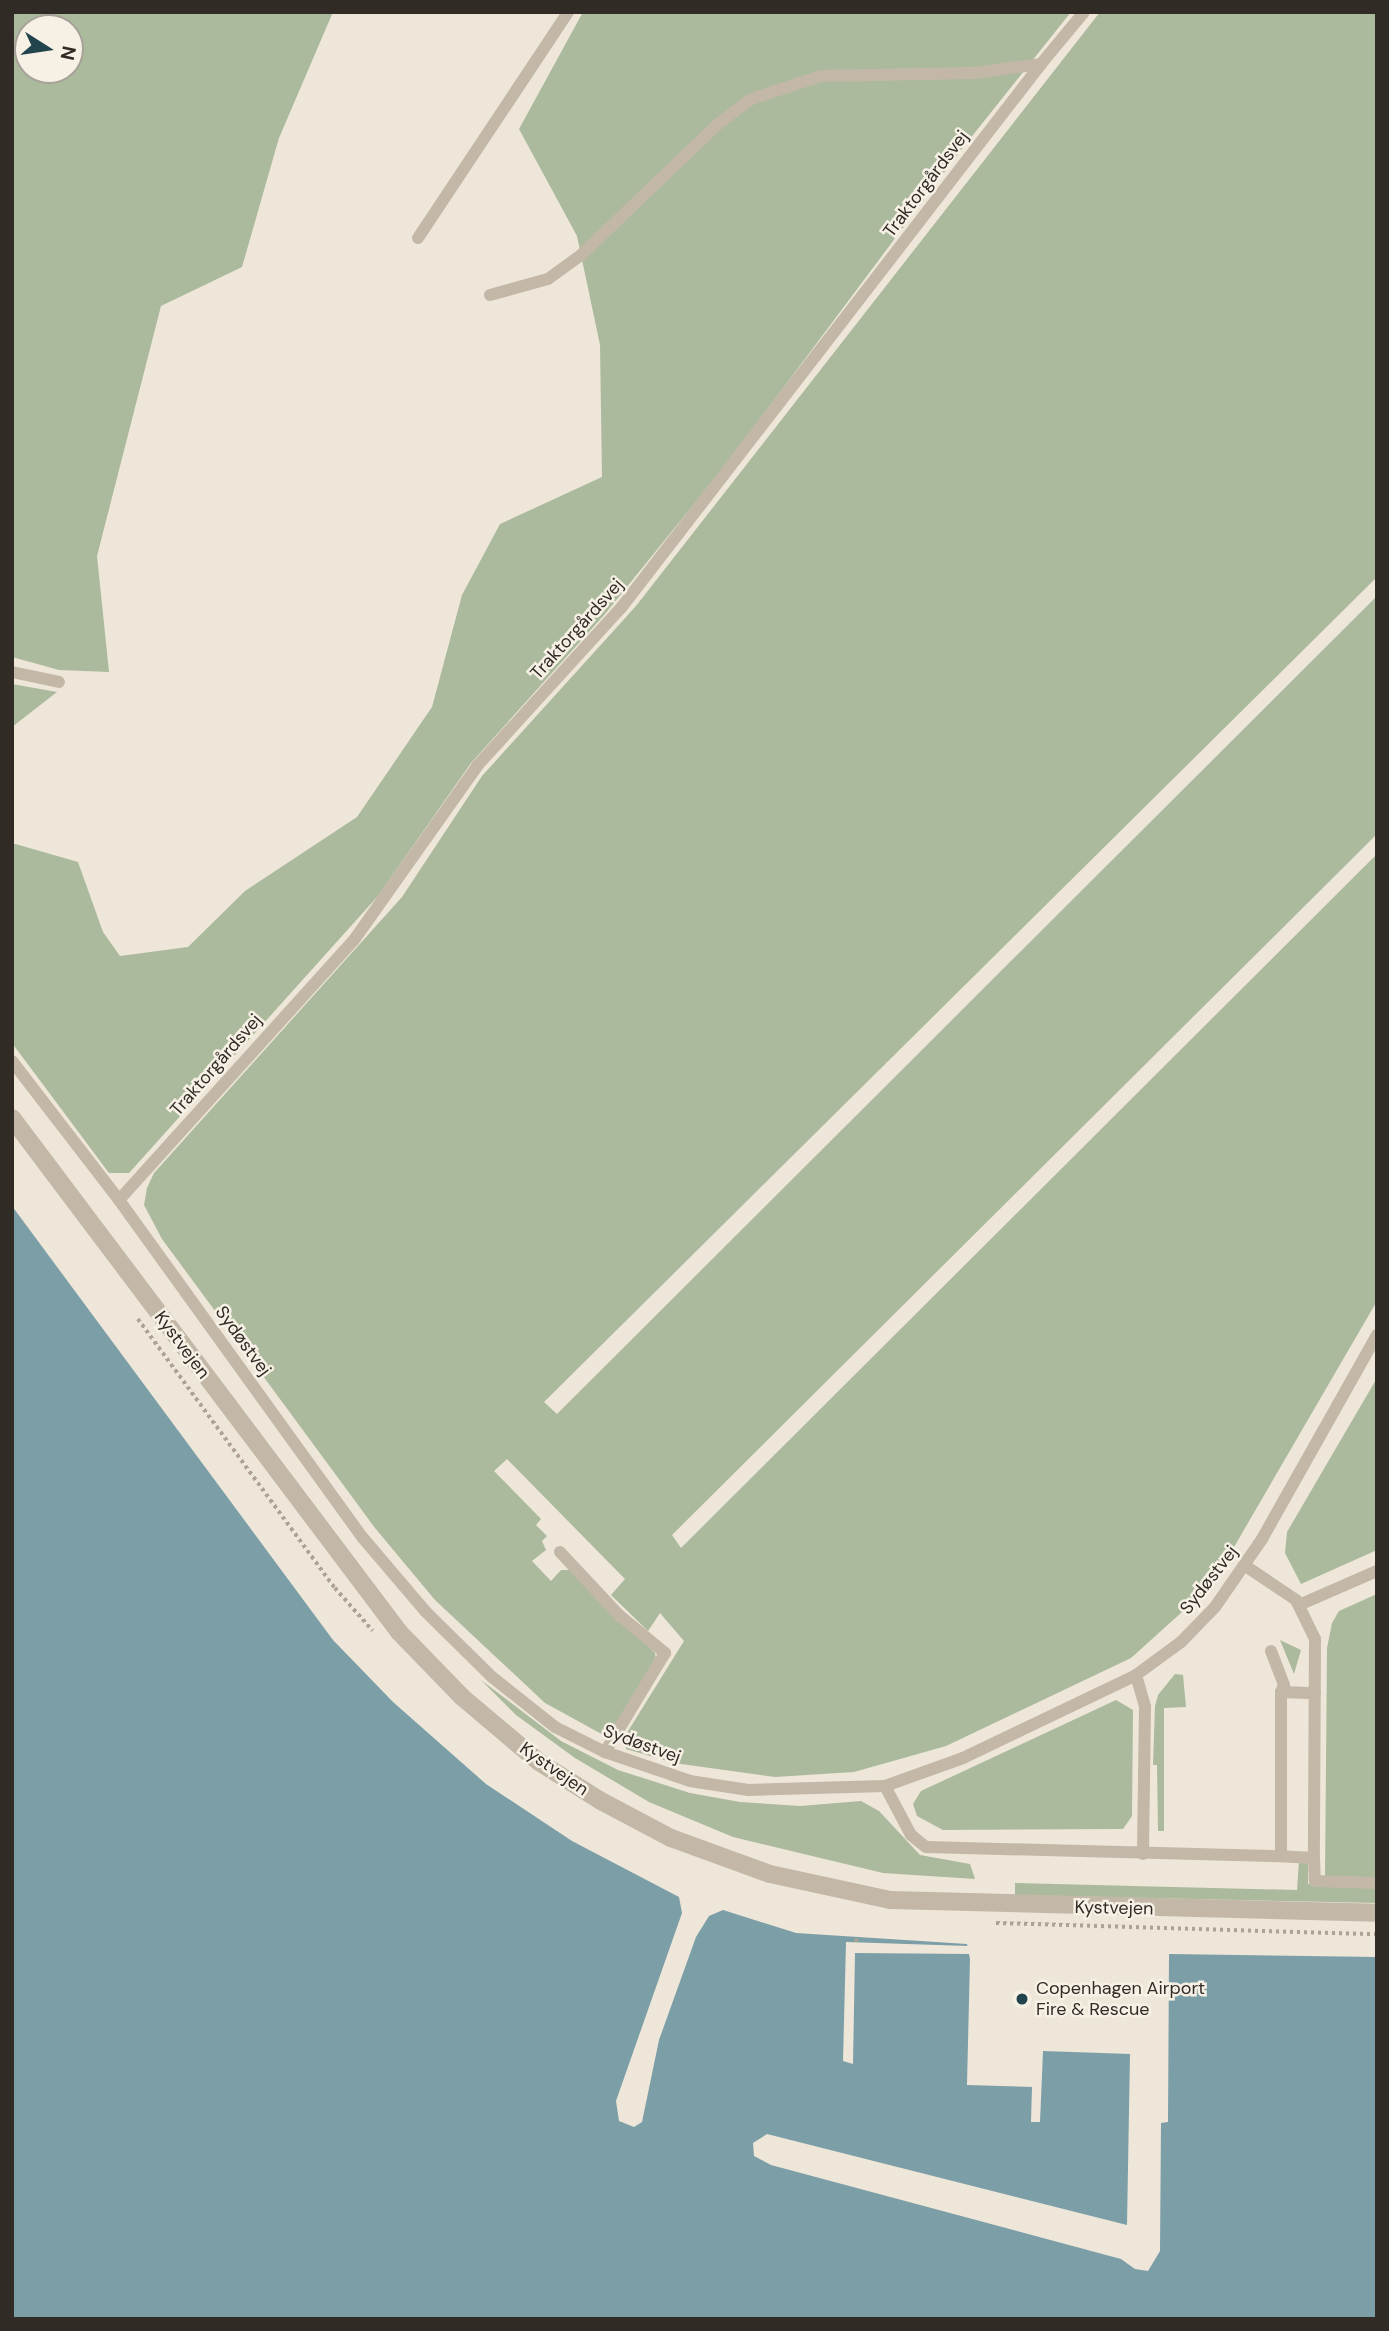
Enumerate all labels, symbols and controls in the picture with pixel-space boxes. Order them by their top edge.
north arrow [14,14,84,84]
text: N [54,44,82,62]
street label: Traktorgårdsvej [879,126,973,242]
street label: Traktorgårdsvej [526,574,628,684]
street label: Traktorgårdsvej [166,1010,266,1120]
street label: Sydøstvej [210,1302,276,1380]
street label: Kystvejen [150,1307,214,1383]
street label: Sydøstvej [1176,1541,1242,1619]
street label: Sydøstvej [600,1720,684,1768]
street label: Kystvejen [515,1738,593,1800]
street label: Kystvejen [1074,1897,1154,1919]
place label: Copenhagen Airport Fire & Rescue [1036,1978,1205,2021]
marker: Copenhagen Airport Fire & Rescue [1014,1991,1030,2007]

